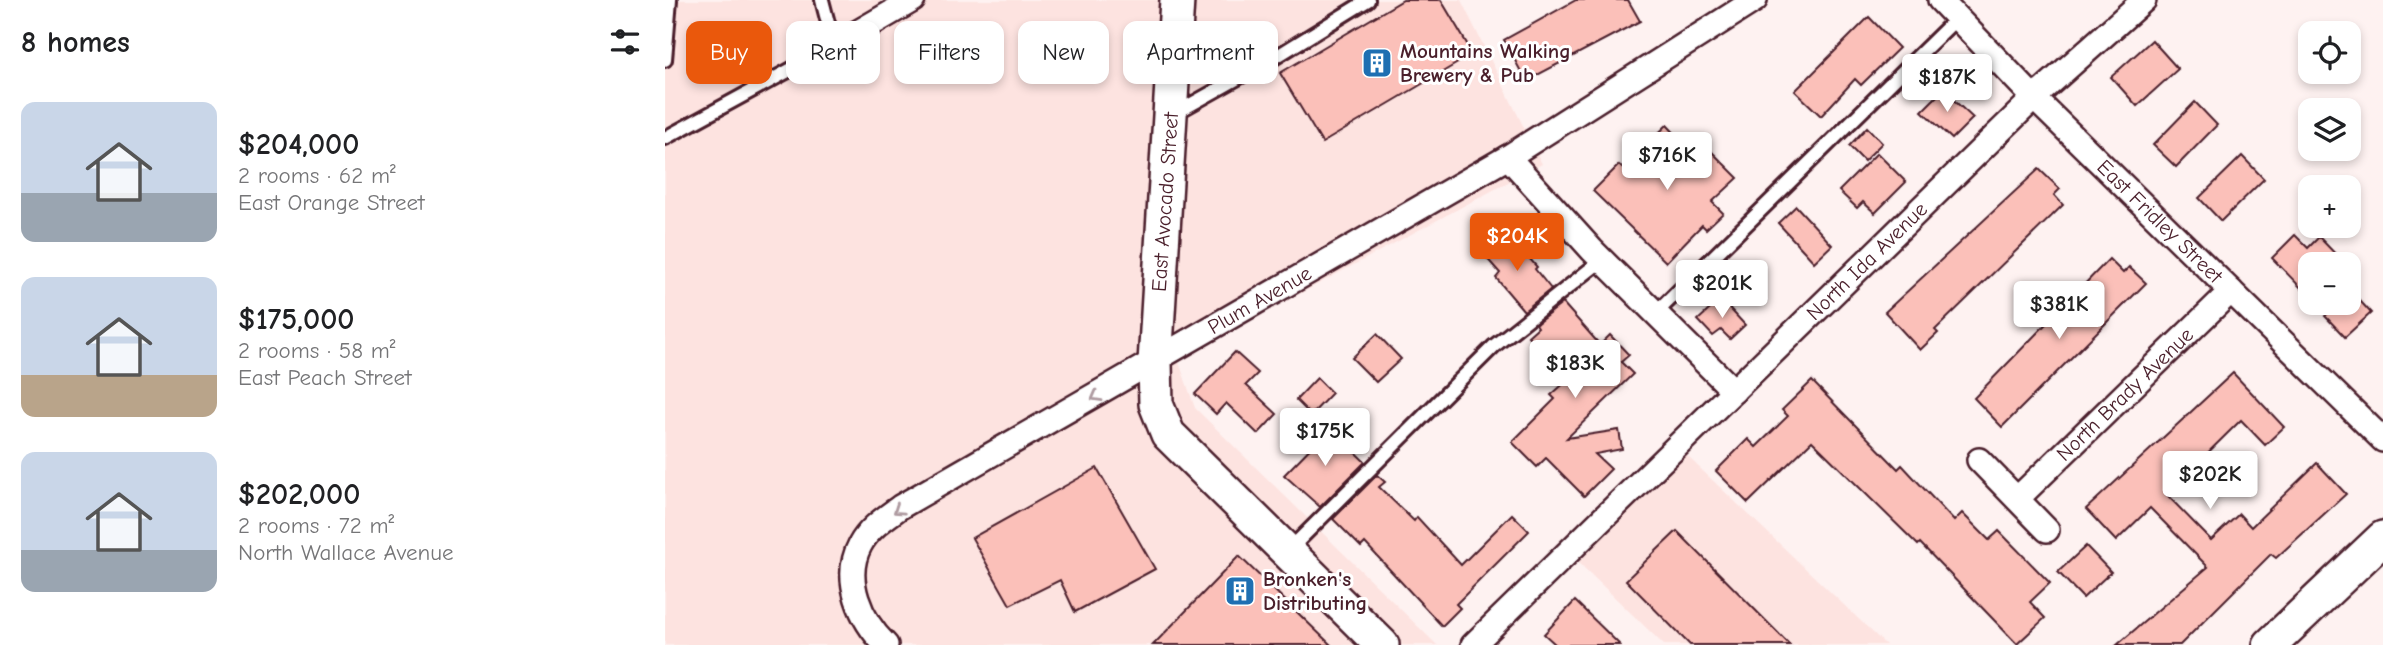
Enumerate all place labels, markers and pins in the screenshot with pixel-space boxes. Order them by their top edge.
place label: Mountains Walking Brewery & Pub [1400,39,1571,87]
building icon: Mountains Walking Brewery & Pub [1360,46,1394,80]
pin: $187K [1898,54,1996,114]
pin: $716K [1618,132,1716,192]
pin: $204K [1468,214,1566,273]
pin: $201K [1673,260,1771,320]
pin: $381K [2010,282,2108,341]
pin: $183K [1526,340,1624,400]
pin: $175K [1276,408,1374,468]
pin: $202K [2161,452,2259,511]
place label: Bronken's Distributing [1263,567,1367,615]
building icon: Bronken's Distributing [1223,574,1257,608]

